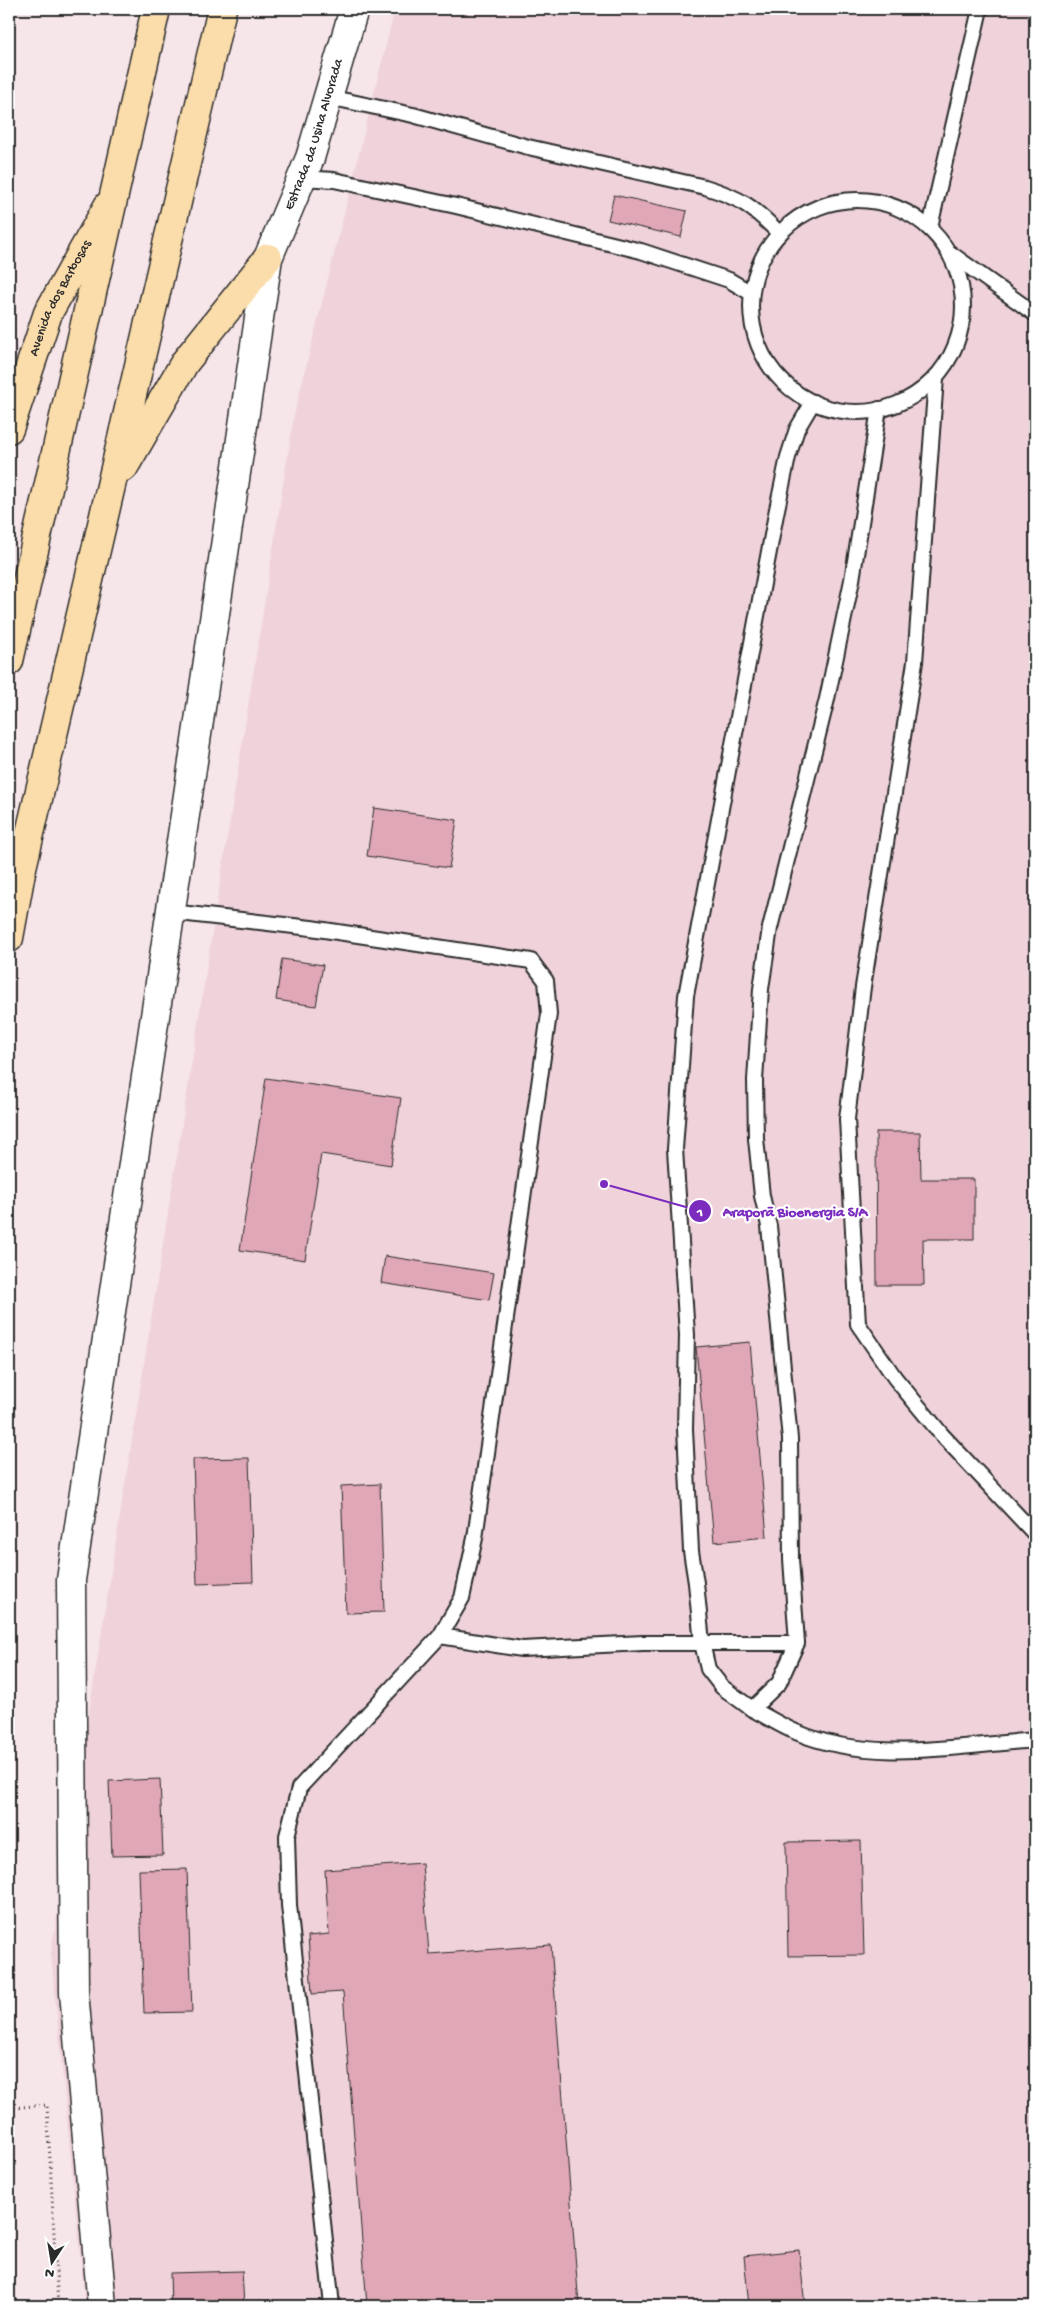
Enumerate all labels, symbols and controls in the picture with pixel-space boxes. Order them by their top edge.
street label: Estrada da Usina Alvorada [281,56,348,213]
street label: Avenida dos Barbosas [26,236,96,358]
callout: Araporã Bioenergia S/A [687,1196,877,1226]
text: 1 [696,1204,703,1222]
text: Araporã Bioenergia S/A [722,1204,868,1222]
north arrow [28,2238,78,2288]
text: N [44,2263,56,2282]

